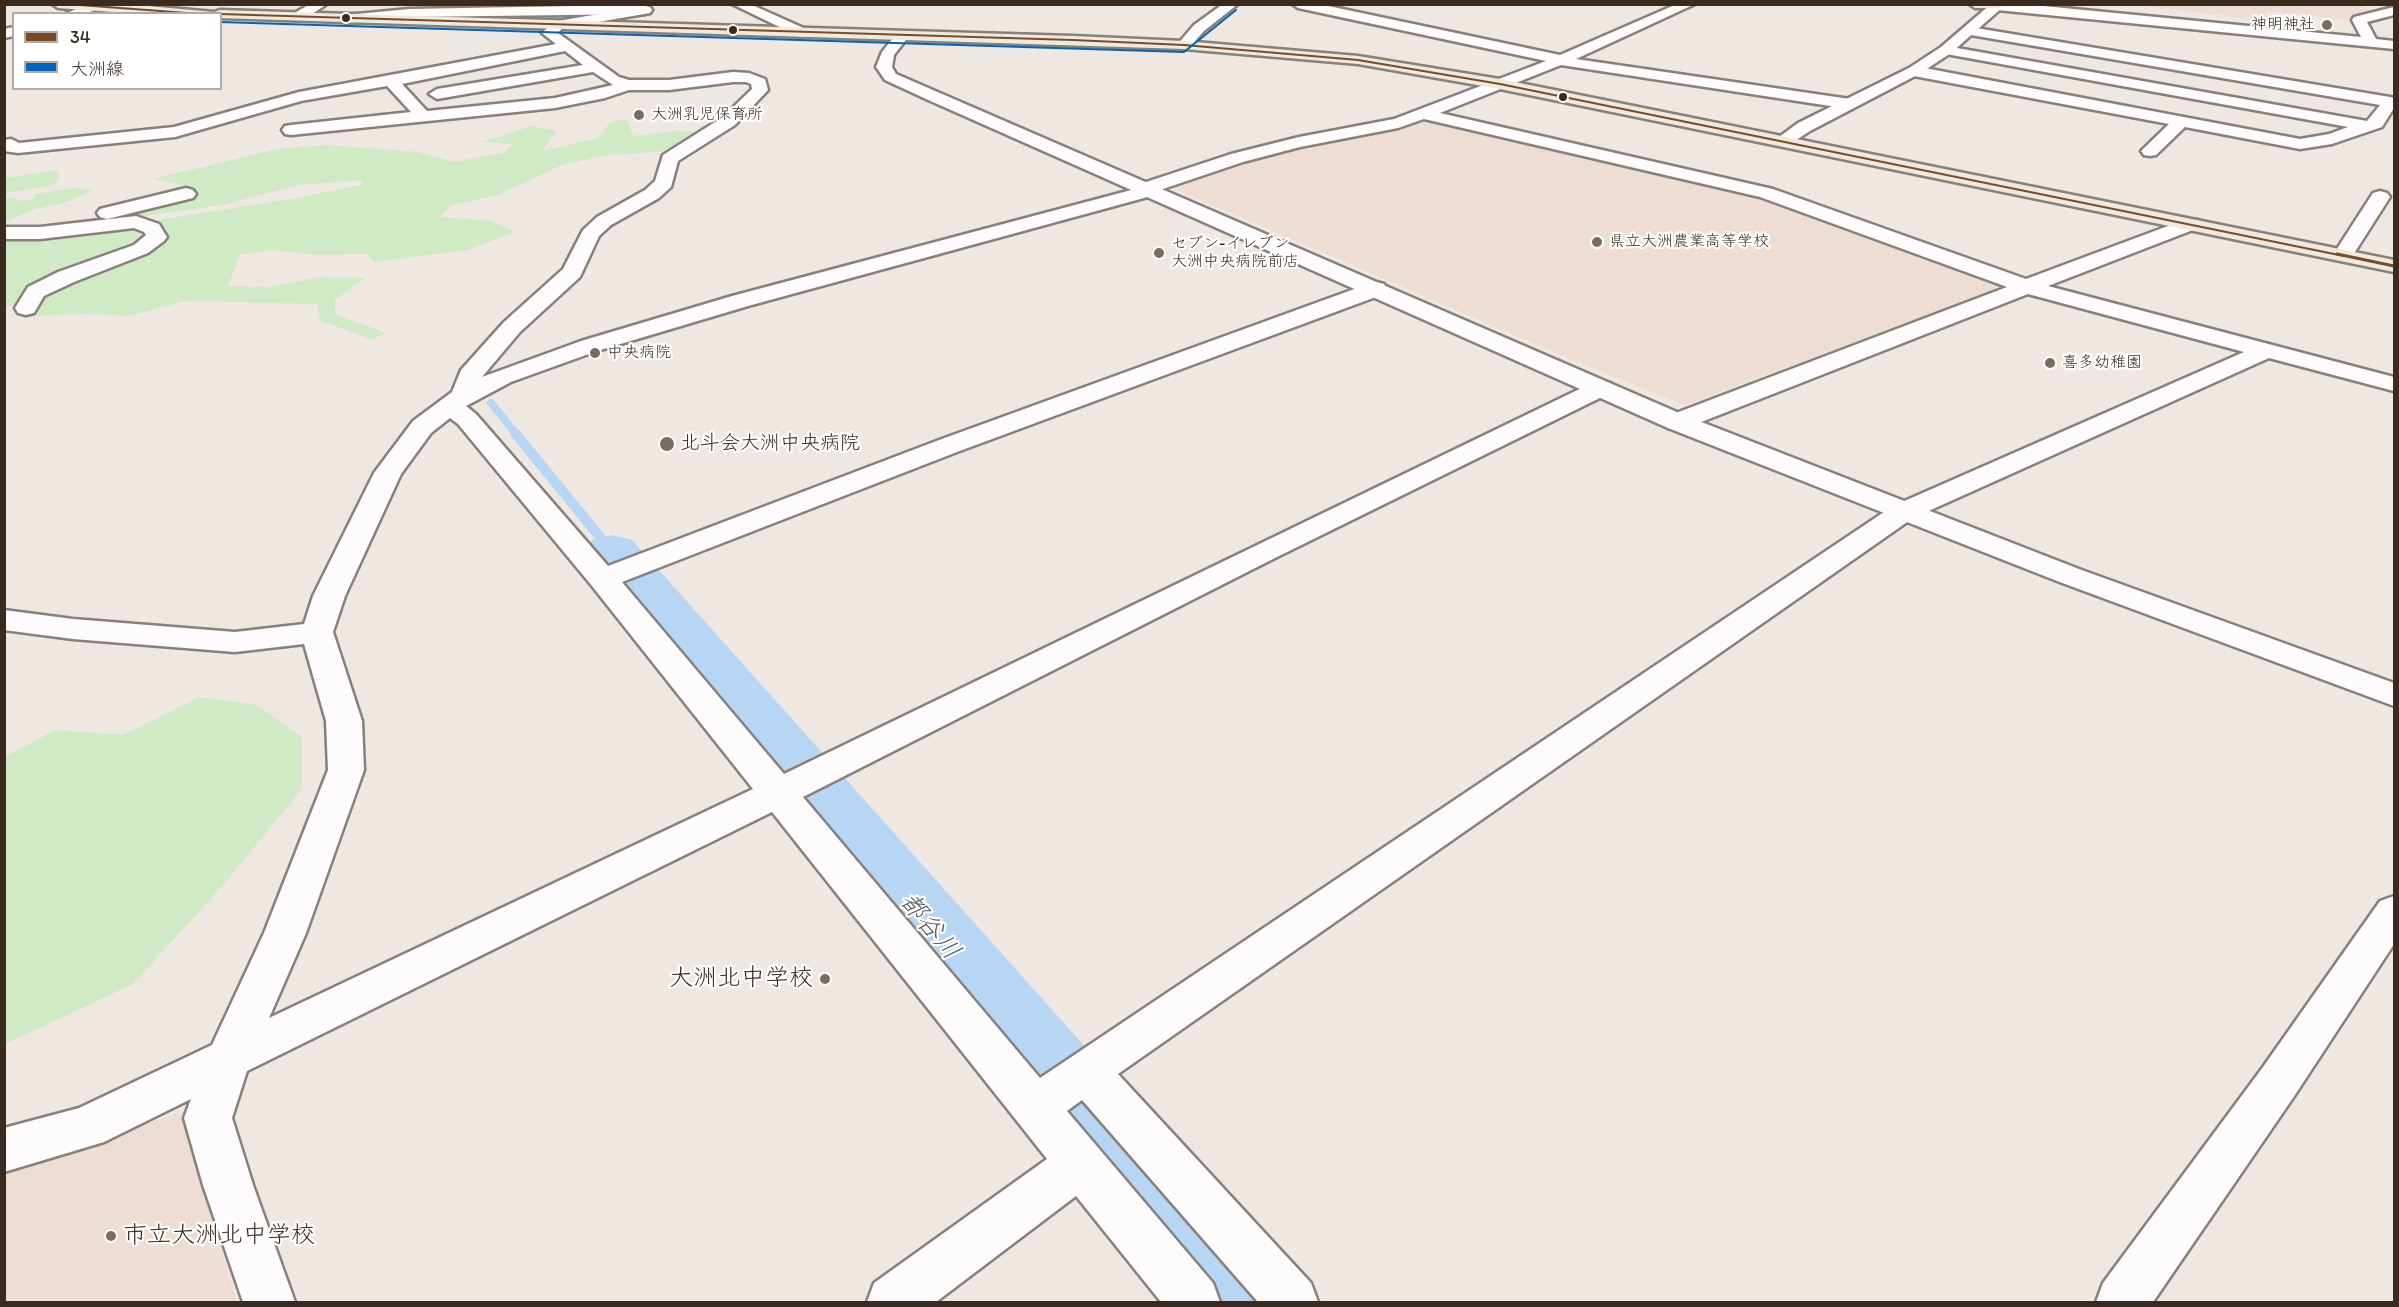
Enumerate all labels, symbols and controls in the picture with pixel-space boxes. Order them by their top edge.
legend [12,12,222,90]
unlabelled marker [340,12,352,24]
place label: 神明神社 [2251,15,2315,35]
marker: 神明神社 [2320,18,2334,32]
unlabelled marker [727,24,739,36]
text: 34 [70,26,91,48]
text: 大洲線 [70,58,124,80]
unlabelled marker [1557,91,1569,103]
place label: 大洲乳児保育所 [651,105,763,125]
marker: 大洲乳児保育所 [632,108,646,122]
place label: 県立大洲農業高等学校 [1609,232,1769,252]
place label: セブン-イレブン 大洲中央病院前店 [1171,234,1299,272]
marker: 県立大洲農業高等学校 [1590,235,1604,249]
marker: セブン-イレブン 大洲中央病院前店 [1152,246,1166,260]
place label: 中央病院 [607,343,671,363]
marker: 中央病院 [588,346,602,360]
place label: 喜多幼稚園 [2062,353,2142,373]
marker: 喜多幼稚園 [2043,356,2057,370]
place label: 北斗会大洲中央病院 [680,432,860,456]
marker: 北斗会大洲中央病院 [658,435,676,453]
water label: 都谷川 [892,887,966,967]
place label: 大洲北中学校 [669,965,813,993]
marker: 大洲北中学校 [818,972,832,986]
place label: 市立大洲北中学校 [123,1222,315,1250]
marker: 市立大洲北中学校 [104,1229,118,1243]

